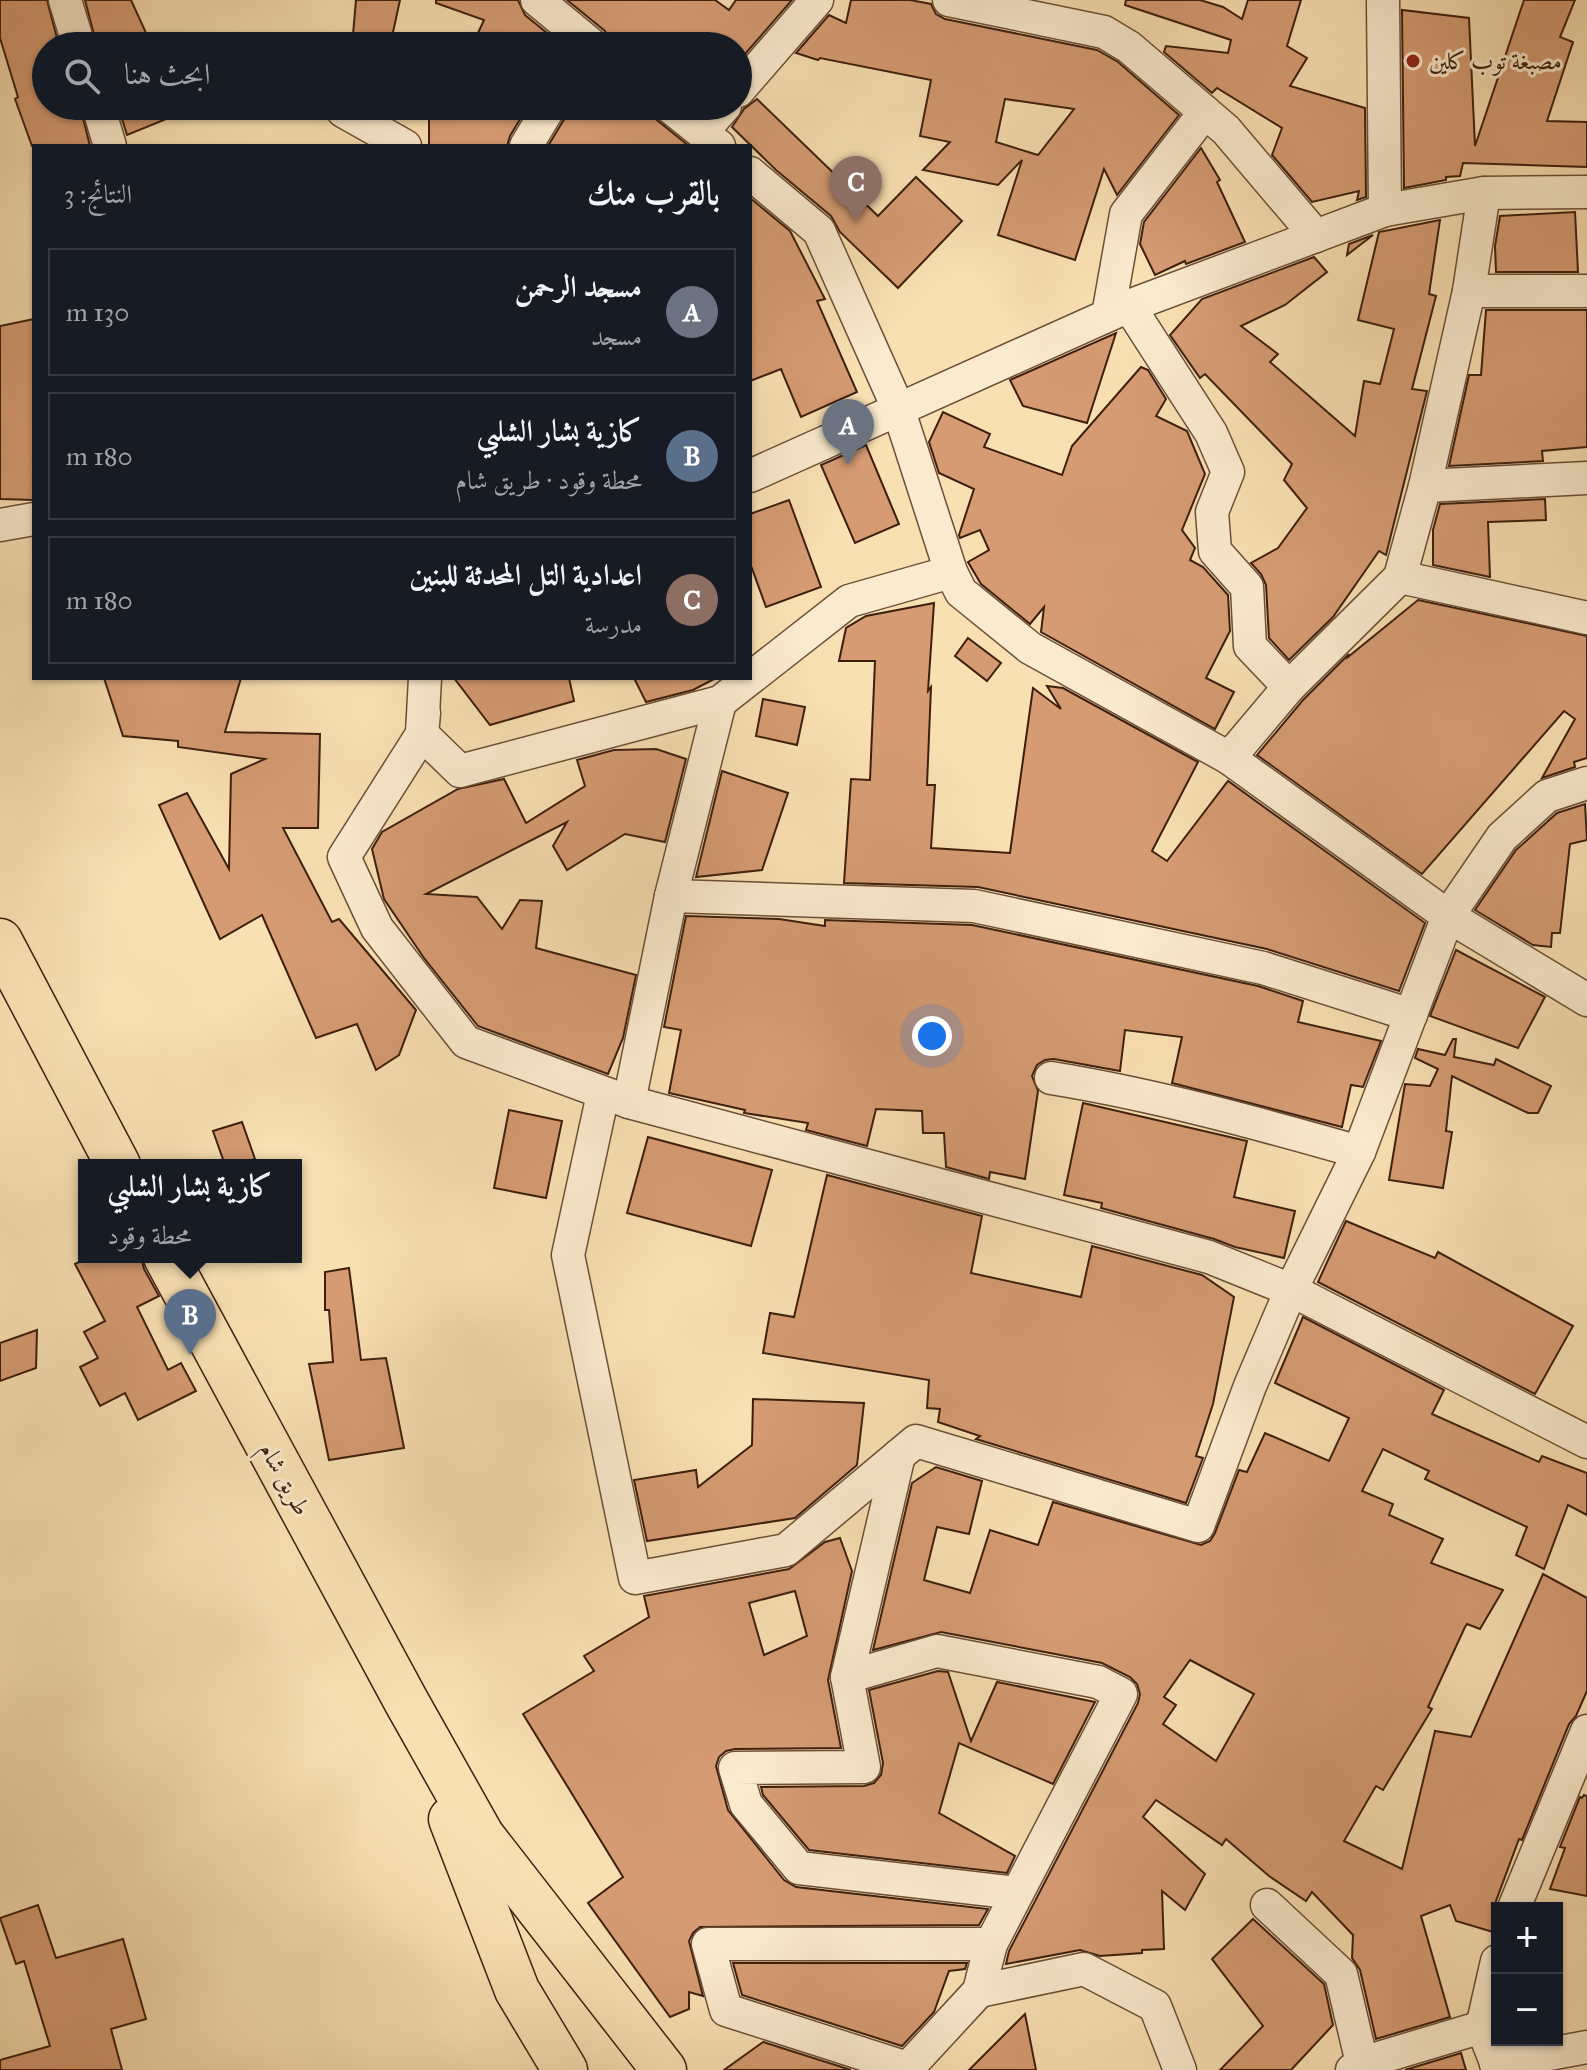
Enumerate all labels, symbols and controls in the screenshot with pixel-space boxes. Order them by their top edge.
search box [32,32,752,120]
place label: مصبغة توب كلين [1429,46,1562,76]
marker: مصبغة توب كلين [1404,52,1422,70]
icon: search [60,54,104,98]
text: ابحث هنا [124,56,210,92]
pin: C [830,156,882,222]
text: بالقرب منك [587,172,720,213]
text: النتائج: 3 [64,178,132,210]
text: مسجد الرحمن [515,269,642,305]
text: 130 m [66,296,129,328]
text: A [683,296,701,328]
text: مسجد [591,320,642,352]
pin: A [822,399,874,465]
text: كازية بشار الشلبي [476,413,642,449]
text: 180 m [66,440,133,472]
text: B [683,440,701,472]
text: محطة وقود · طريق شام [455,464,642,496]
text: اعدادية التل المحدثة للبنين [409,557,642,593]
text: 180 m [66,584,133,616]
text: C [683,584,701,616]
text: مدرسة [585,608,642,640]
your location [912,1016,952,1056]
popup [78,1159,302,1263]
text: كازية بشار الشلبي [107,1168,273,1204]
text: محطة وقود [107,1219,191,1251]
pin: B [164,1289,216,1355]
street label: طريق شام [247,1437,317,1524]
map controls [1491,1902,1563,2046]
button: + [1491,1902,1563,1974]
button: − [1491,1974,1563,2046]

